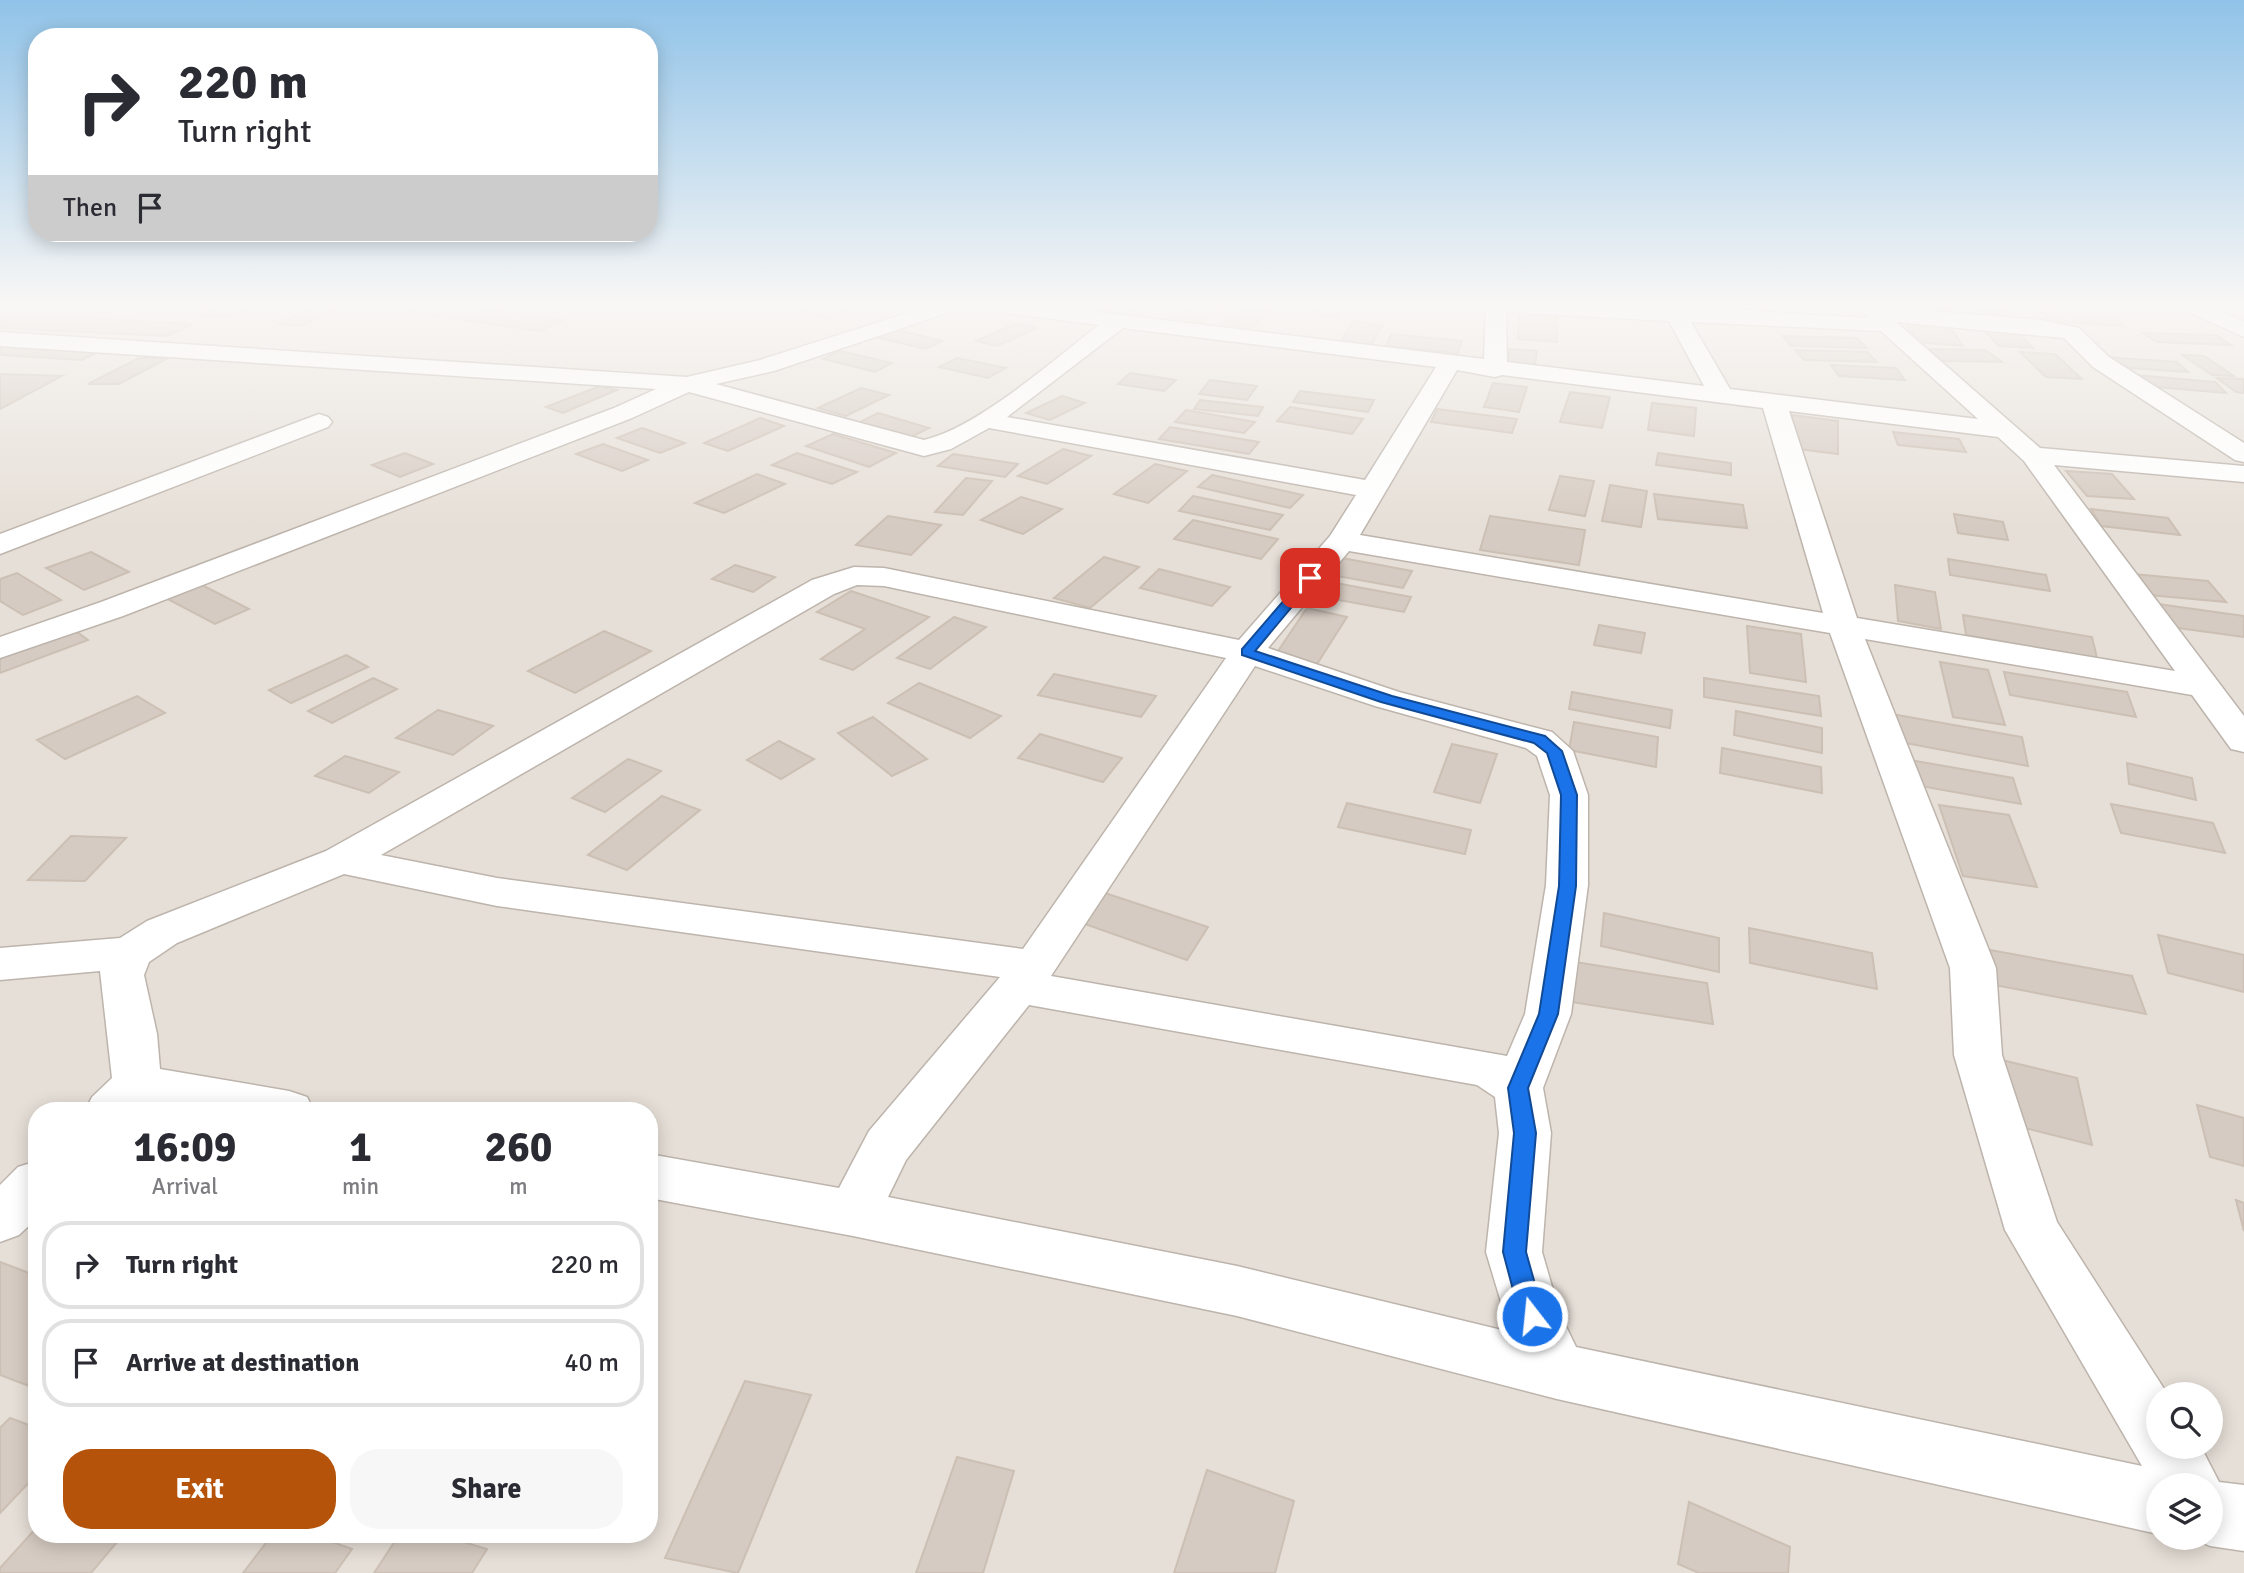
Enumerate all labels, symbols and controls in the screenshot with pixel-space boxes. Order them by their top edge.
text: 220 m [178,52,308,112]
icon: right [63,56,154,147]
text: Turn right [178,112,311,151]
icon: arrive [131,189,169,227]
text: Then [63,192,117,224]
pin [1280,548,1340,608]
icon: arrive [1291,559,1329,597]
text: 16:09 [133,1122,237,1173]
text: 1 [349,1122,372,1173]
text: 260 [484,1122,553,1173]
text: Arrival [152,1172,218,1201]
text: min [342,1172,379,1201]
text: m [509,1172,528,1201]
icon: right [67,1246,105,1284]
text: Turn right [126,1249,238,1281]
text: 220 m [550,1249,619,1281]
position arrow [1495,1279,1569,1353]
icon: arrive [67,1344,105,1382]
text: Arrive at destination [126,1347,359,1379]
text: 40 m [564,1347,619,1379]
map controls [2146,1382,2223,1550]
button: search [2146,1382,2223,1459]
button: Exit [63,1449,336,1529]
button: Share [350,1449,623,1529]
button: layers [2146,1473,2223,1550]

